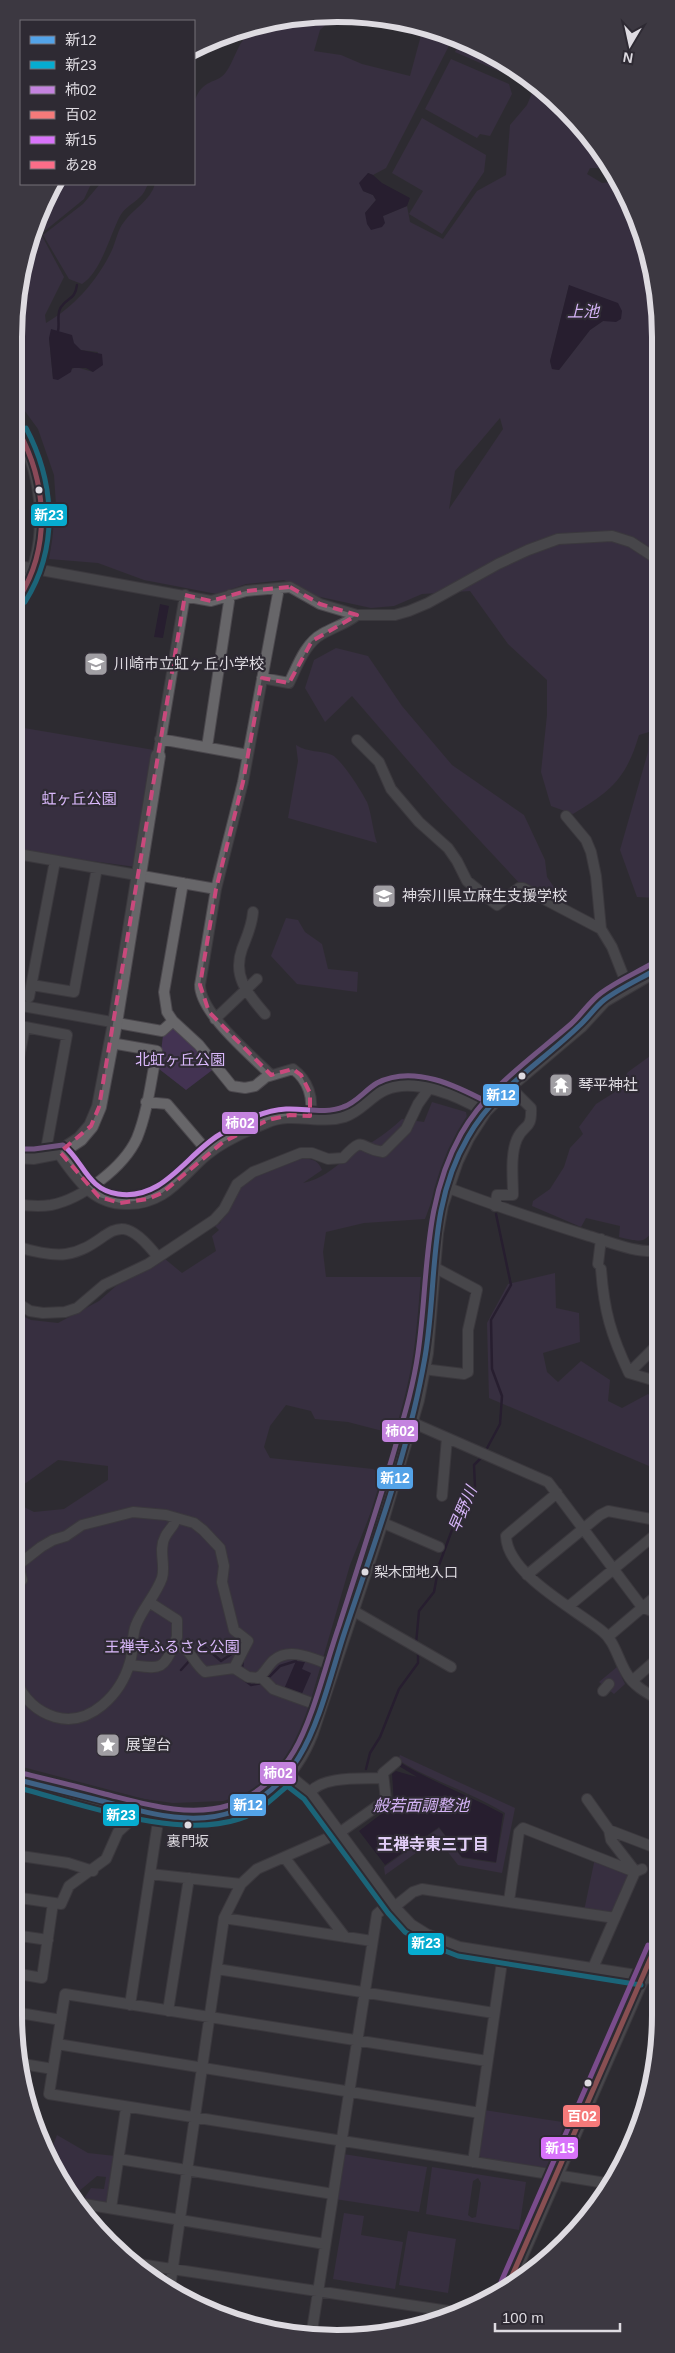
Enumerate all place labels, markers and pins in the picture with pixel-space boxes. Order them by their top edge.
unlabelled marker [34,485,44,495]
school or university icon: 川崎市立虹ヶ丘小学校 [83,651,109,677]
place label: 川崎市立虹ヶ丘小学校 [114,655,264,672]
school or university icon: 神奈川県立麻生支援学校 [371,883,397,909]
place label: 神奈川県立麻生支援学校 [402,887,567,904]
unlabelled marker [517,1071,527,1081]
temple icon: 琴平神社 [548,1072,574,1098]
place label: 琴平神社 [578,1076,638,1093]
place label: 梨木団地入口 [374,1564,458,1580]
marker: 梨木団地入口 [360,1567,370,1577]
place icon: 展望台 [95,1732,121,1758]
place label: 展望台 [126,1736,171,1753]
marker: 裏門坂 [183,1820,193,1830]
place label: 裏門坂 [167,1833,209,1849]
unlabelled marker [583,2078,593,2088]

